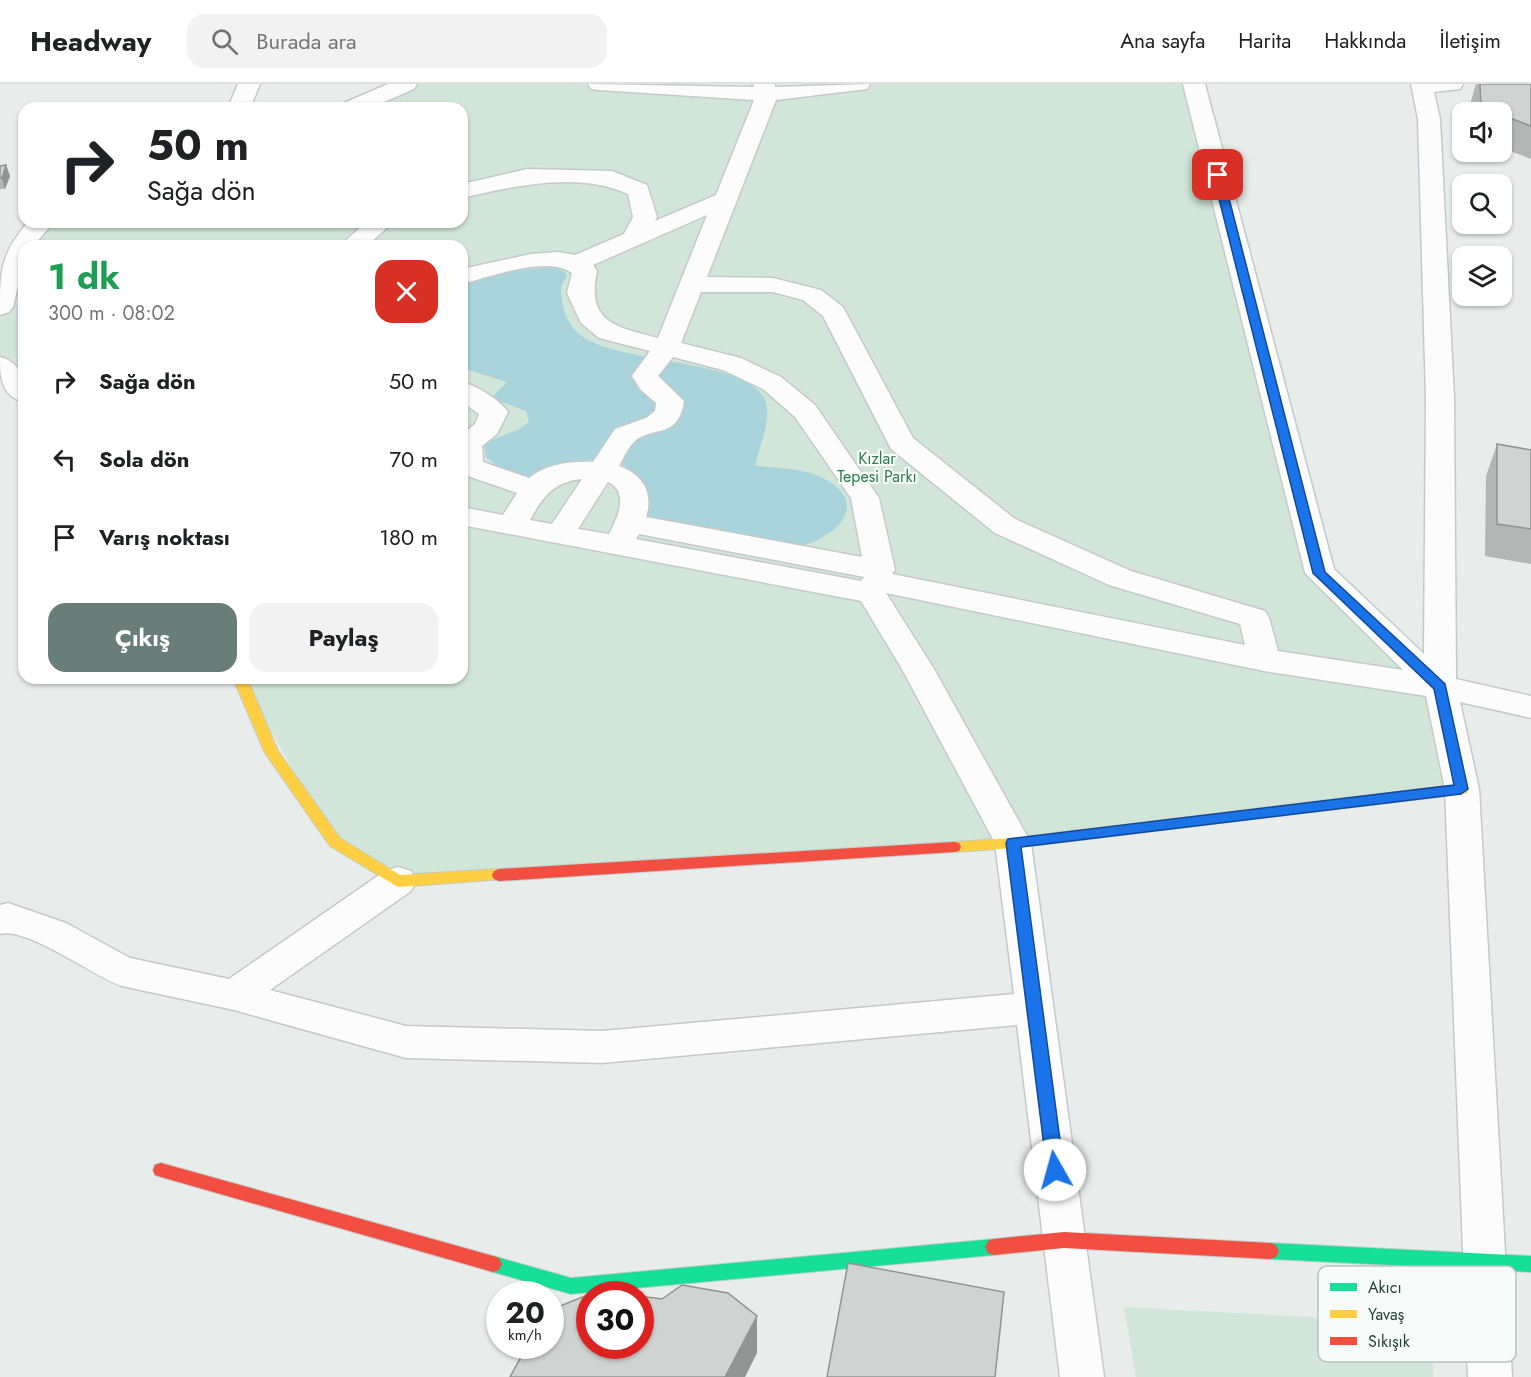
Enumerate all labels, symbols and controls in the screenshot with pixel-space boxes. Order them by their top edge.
search box [187,14,607,68]
text: Headway [30,21,151,62]
icon: search [208,25,241,58]
text: Burada ara [256,25,357,57]
text: Ana sayfa [1120,26,1205,56]
text: Harita [1238,26,1291,56]
text: Hakkında [1324,26,1406,56]
text: İletişim [1439,26,1501,56]
map controls [1452,102,1512,306]
button: sound [1452,102,1512,162]
text: 50 m [147,115,249,176]
icon: right [48,126,126,204]
pin [1192,149,1243,200]
icon: arrive [1201,158,1234,191]
text: Sağa dön [147,171,256,210]
button: search [1452,174,1512,234]
button: layers [1452,246,1512,306]
text: 1 dk [48,250,120,302]
button: close [375,260,438,323]
text: 300 m · 08:02 [48,299,175,328]
icon: right [48,365,81,398]
text: Sağa dön [99,365,196,397]
text: 50 m [389,365,438,397]
icon: left [48,443,81,476]
text: Sola dön [99,443,189,475]
text: 70 m [389,443,438,475]
park label: Kızlar Tepesi Parkı [837,447,917,488]
icon: arrive [48,521,81,554]
text: Varış noktası [99,521,230,553]
text: 180 m [379,521,438,553]
button: Çıkış [48,603,237,672]
button: Paylaş [249,603,438,672]
position arrow [1023,1138,1087,1202]
legend [1318,1266,1516,1362]
text: Akıcı [1368,1276,1402,1299]
speed limit sign: 30 [576,1281,654,1359]
text: 20 [505,1291,545,1334]
text: Yavaş [1368,1303,1404,1326]
text: km/h [508,1324,542,1346]
text: Sıkışık [1368,1330,1411,1353]

